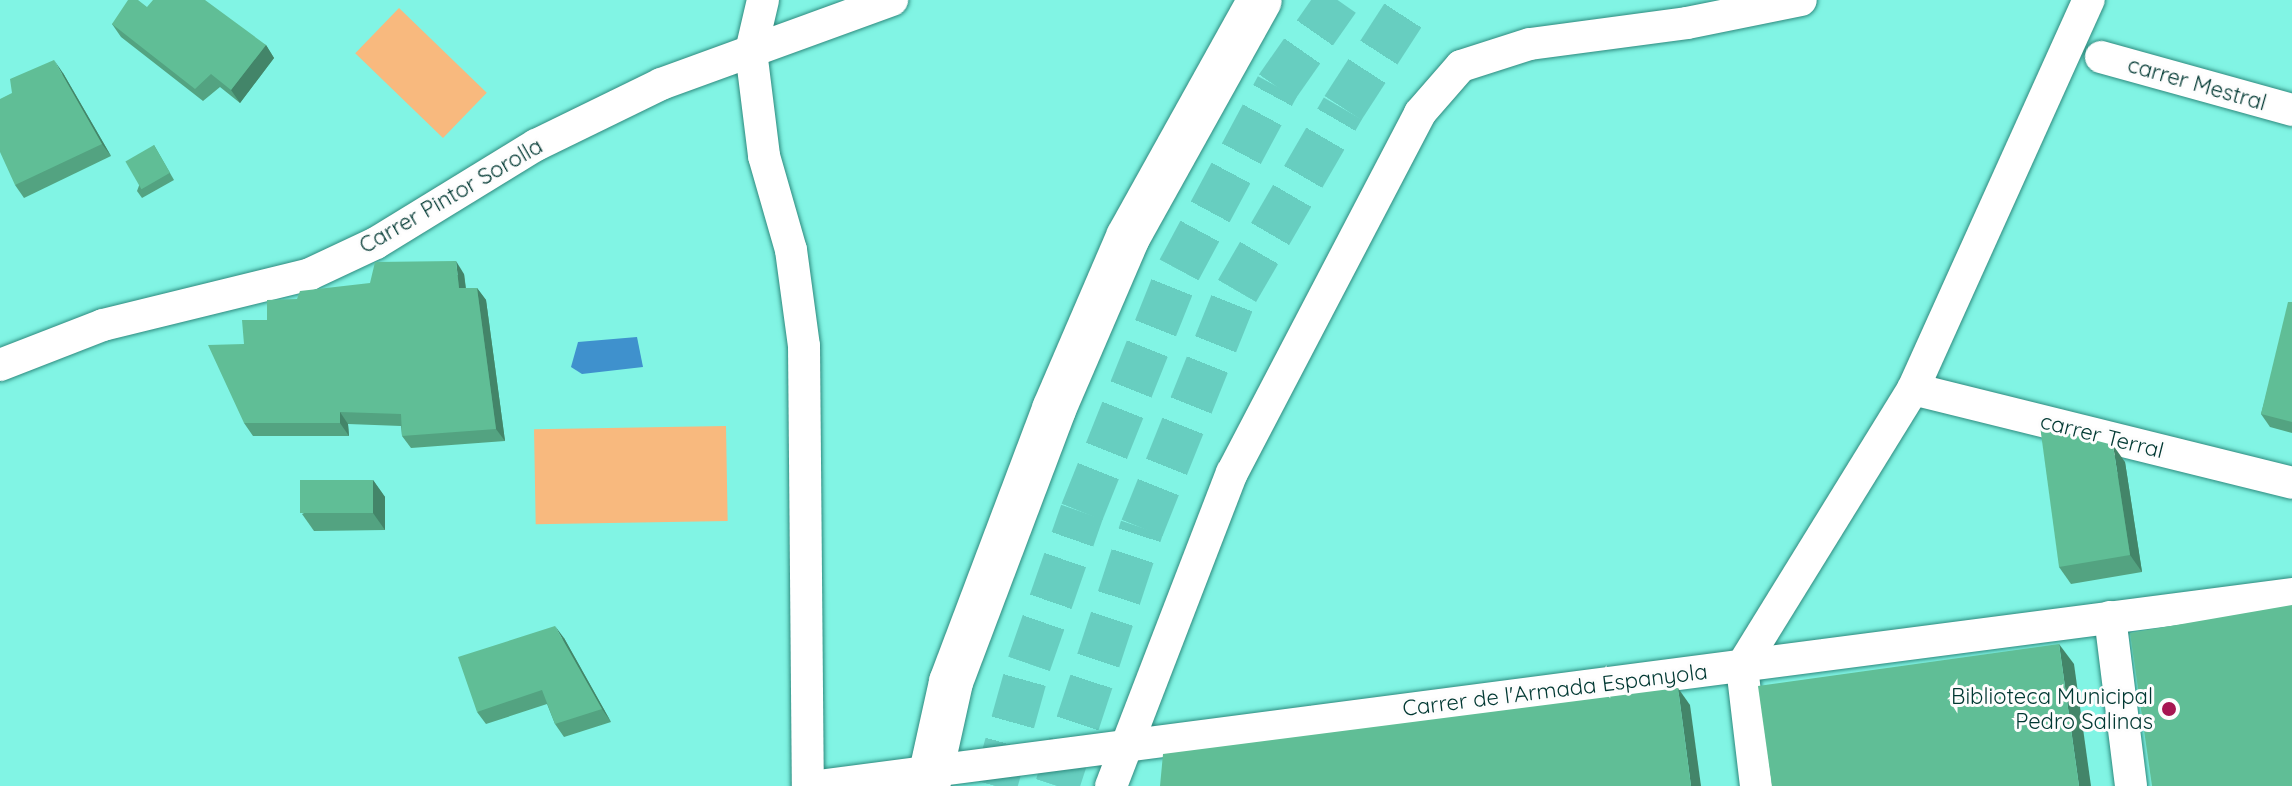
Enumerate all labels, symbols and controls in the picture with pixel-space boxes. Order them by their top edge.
street label: carrer Mestral [2125,52,2269,116]
street label: Carrer Pintor Sorolla [355,133,547,259]
street label: carrer Terral [2038,408,2166,464]
street label: Carrer de l'Armada Espanyola [1401,658,1709,722]
place label: Biblioteca Municipal Pedro Salinas [1951,683,2153,734]
marker: Biblioteca Municipal Pedro Salinas [2160,700,2178,718]

